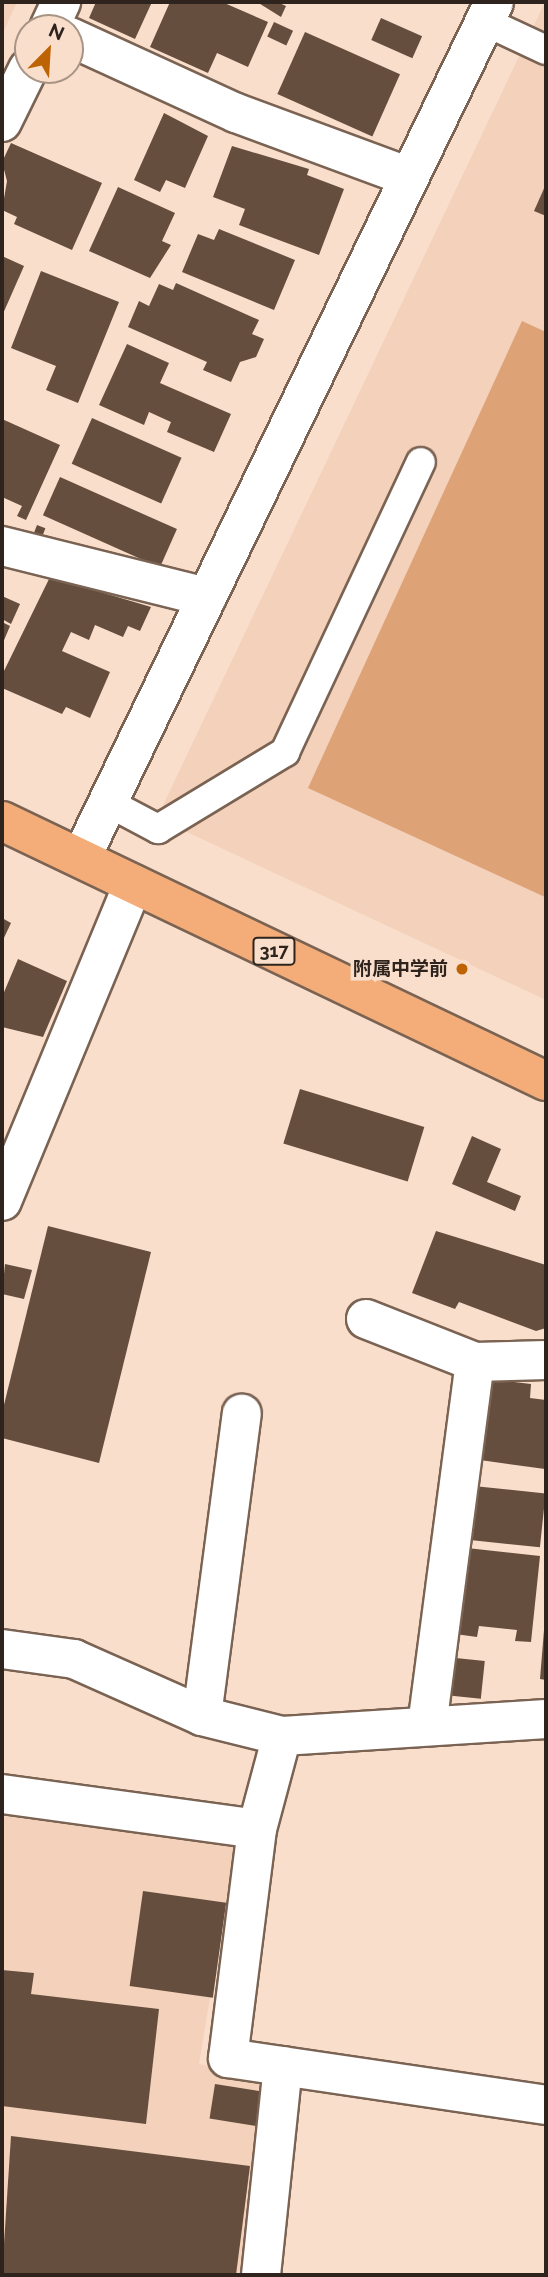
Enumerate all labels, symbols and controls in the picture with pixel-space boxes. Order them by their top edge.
north arrow [14,14,84,84]
text: N [46,19,68,45]
road number: 317 [251,936,297,966]
place label: 附属中学前 [353,958,448,980]
marker: 附属中学前 [454,961,470,977]

